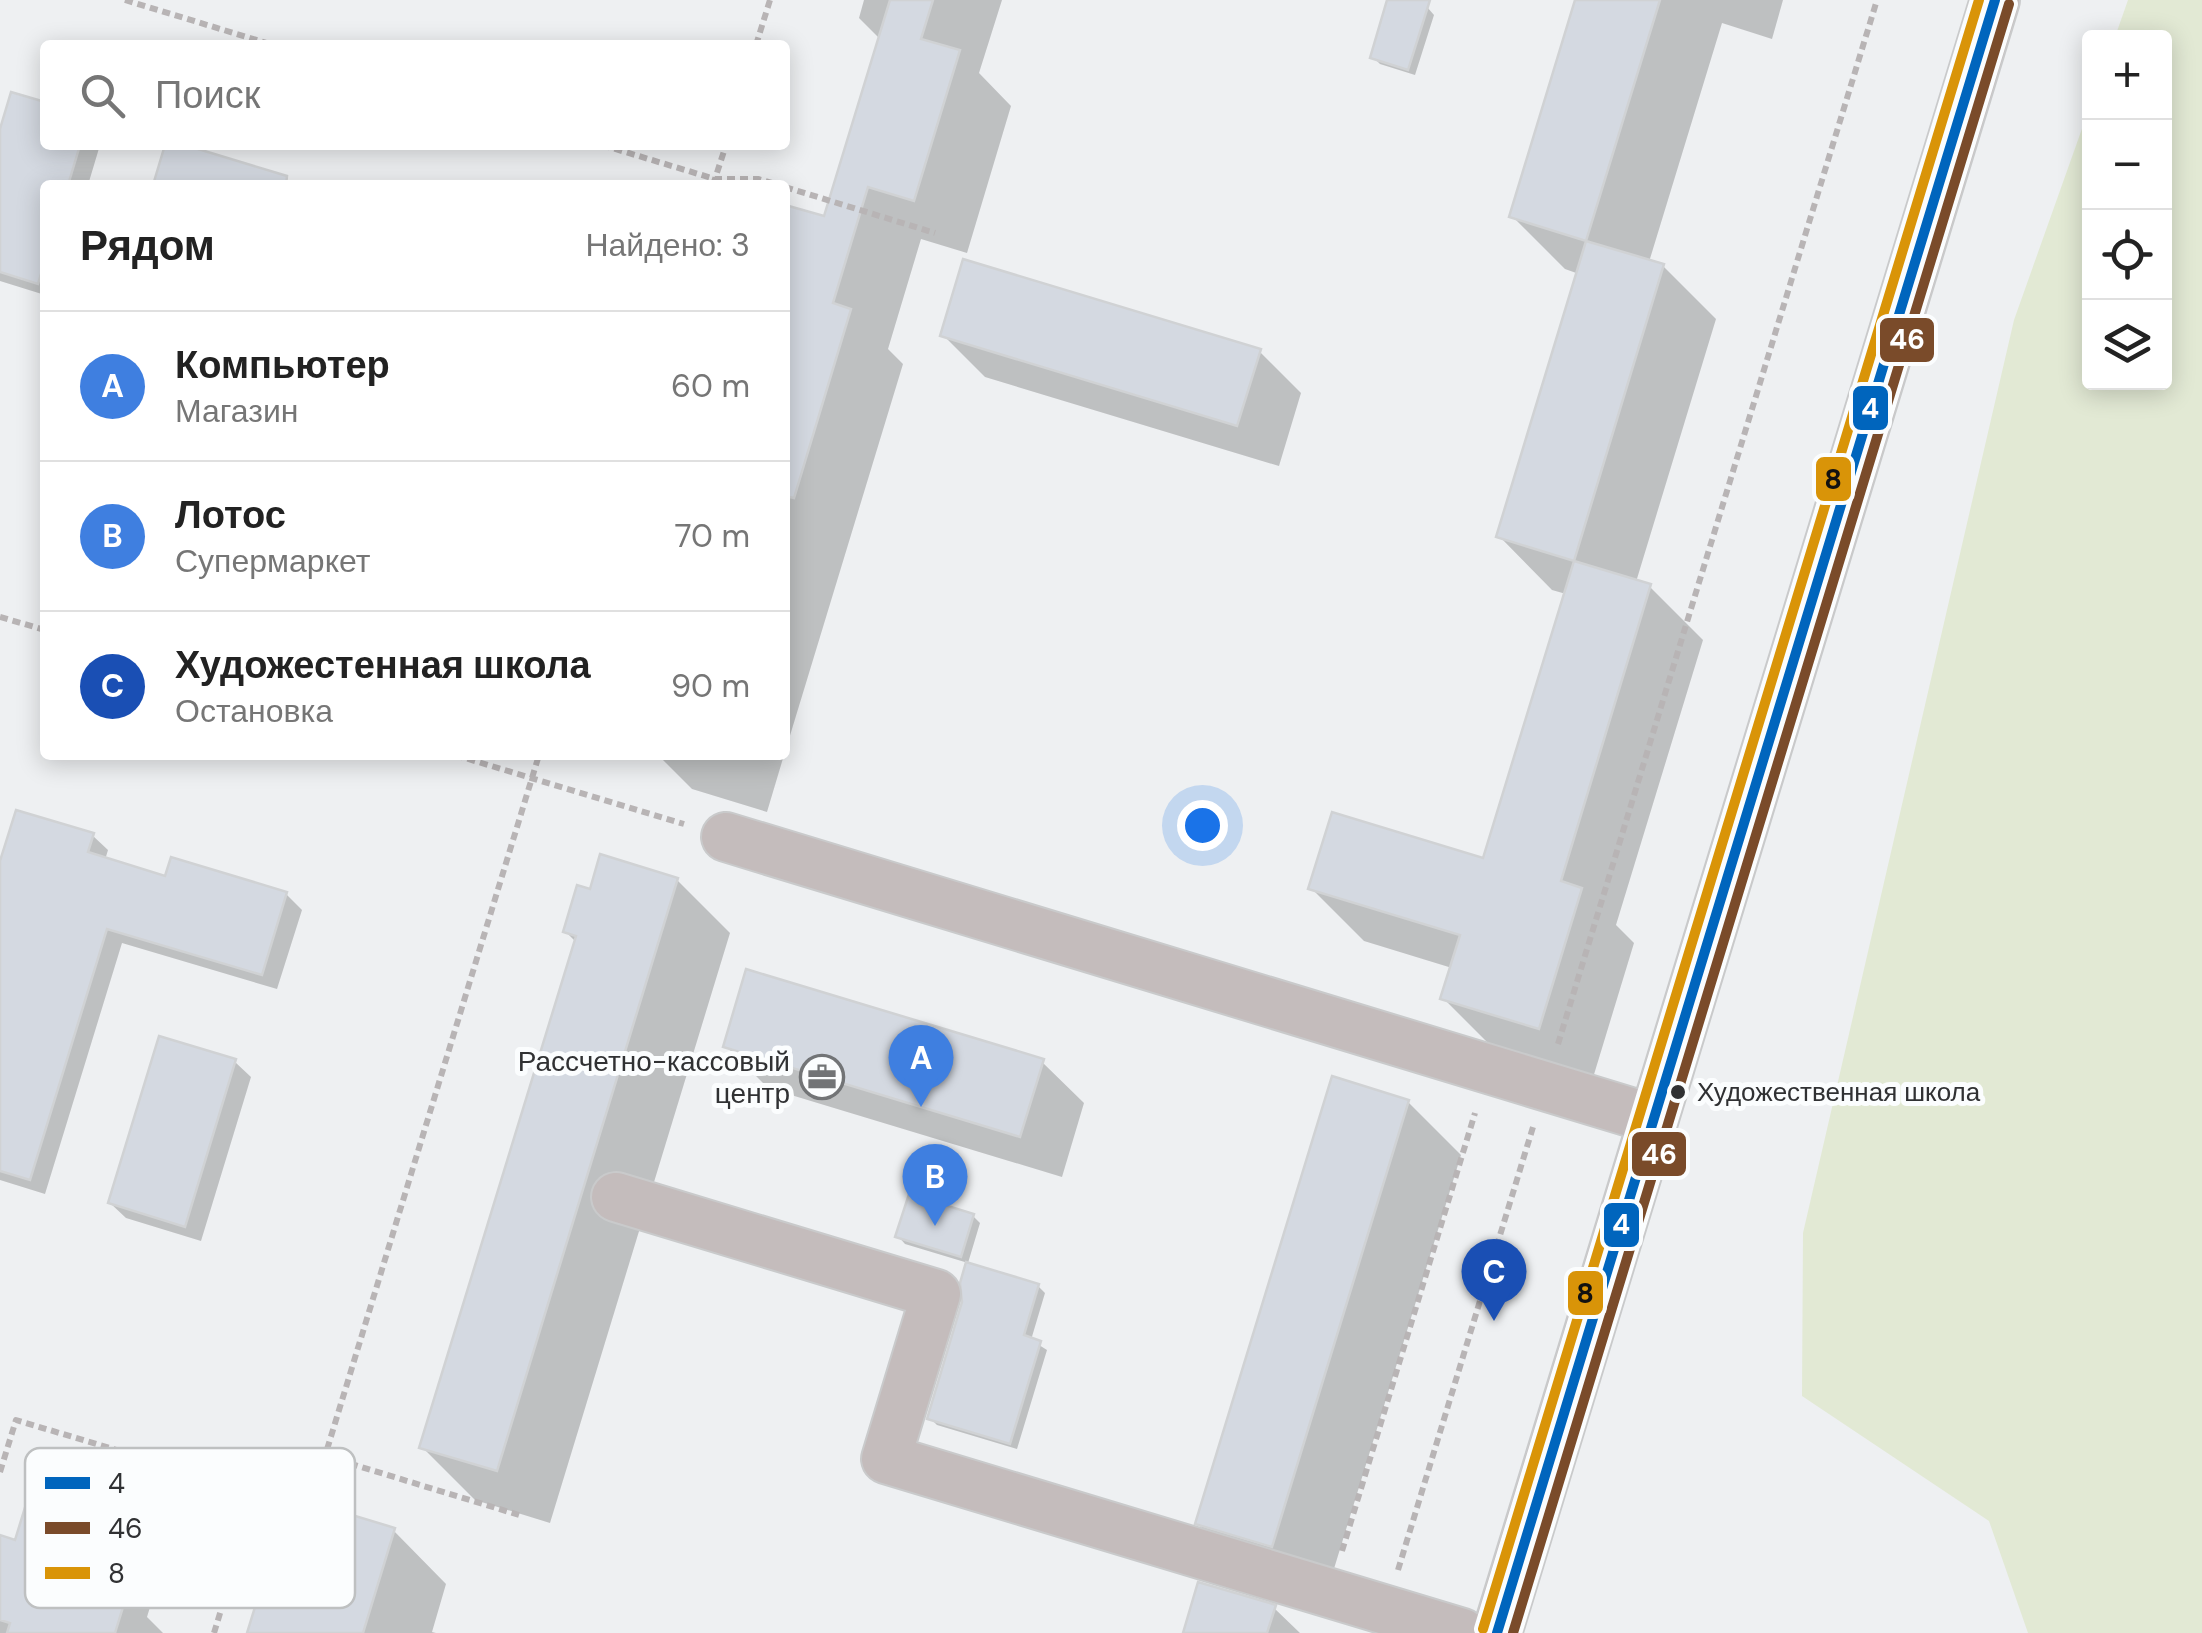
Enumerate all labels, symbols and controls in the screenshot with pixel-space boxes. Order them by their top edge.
map controls [2082,30,2172,390]
button: + [2082,30,2172,120]
search box [40,40,790,150]
icon: search [75,68,130,123]
text: Поиск [155,70,260,120]
button: − [2082,120,2172,210]
button: locate [2082,210,2172,300]
text: Рядом [80,218,215,273]
text: Найдено: 3 [585,224,750,266]
button: layers [2082,300,2172,390]
line badge: 46 [1878,316,1936,364]
text: 46 [1889,321,1925,358]
text: Компьютер [175,340,390,390]
text: A [101,365,124,407]
text: 60 m [671,365,750,407]
line badge: 4 [1851,384,1890,432]
text: Магазин [175,390,298,432]
text: 4 [1861,390,1879,427]
line badge: 8 [1814,455,1853,503]
text: 8 [1824,461,1842,498]
text: Лотос [175,490,286,540]
text: B [102,515,123,557]
text: 70 m [674,515,750,557]
text: Супермаркет [175,540,370,582]
text: Художестенная школа [175,640,591,690]
text: C [101,665,124,707]
text: 90 m [671,665,750,707]
text: Остановка [175,690,333,732]
your location [1177,800,1228,851]
pin: A [888,1024,954,1107]
place label: Рассчетно-кассовый центр [518,1043,790,1112]
office icon: Рассчетно-кассовый центр [799,1054,845,1100]
place label: Художественная школа [1697,1075,1981,1109]
marker: Художественная школа [1668,1082,1688,1102]
line badge: 46 [1630,1130,1688,1178]
text: 46 [1641,1136,1677,1173]
pin: B [902,1144,968,1226]
line badge: 4 [1602,1201,1641,1249]
text: 4 [1612,1206,1630,1243]
pin: C [1462,1238,1526,1321]
line badge: 8 [1566,1269,1605,1317]
text: 8 [1576,1275,1594,1312]
legend [25,1448,355,1608]
text: 4 [108,1465,125,1502]
text: 46 [108,1510,143,1547]
text: 8 [108,1555,125,1592]

